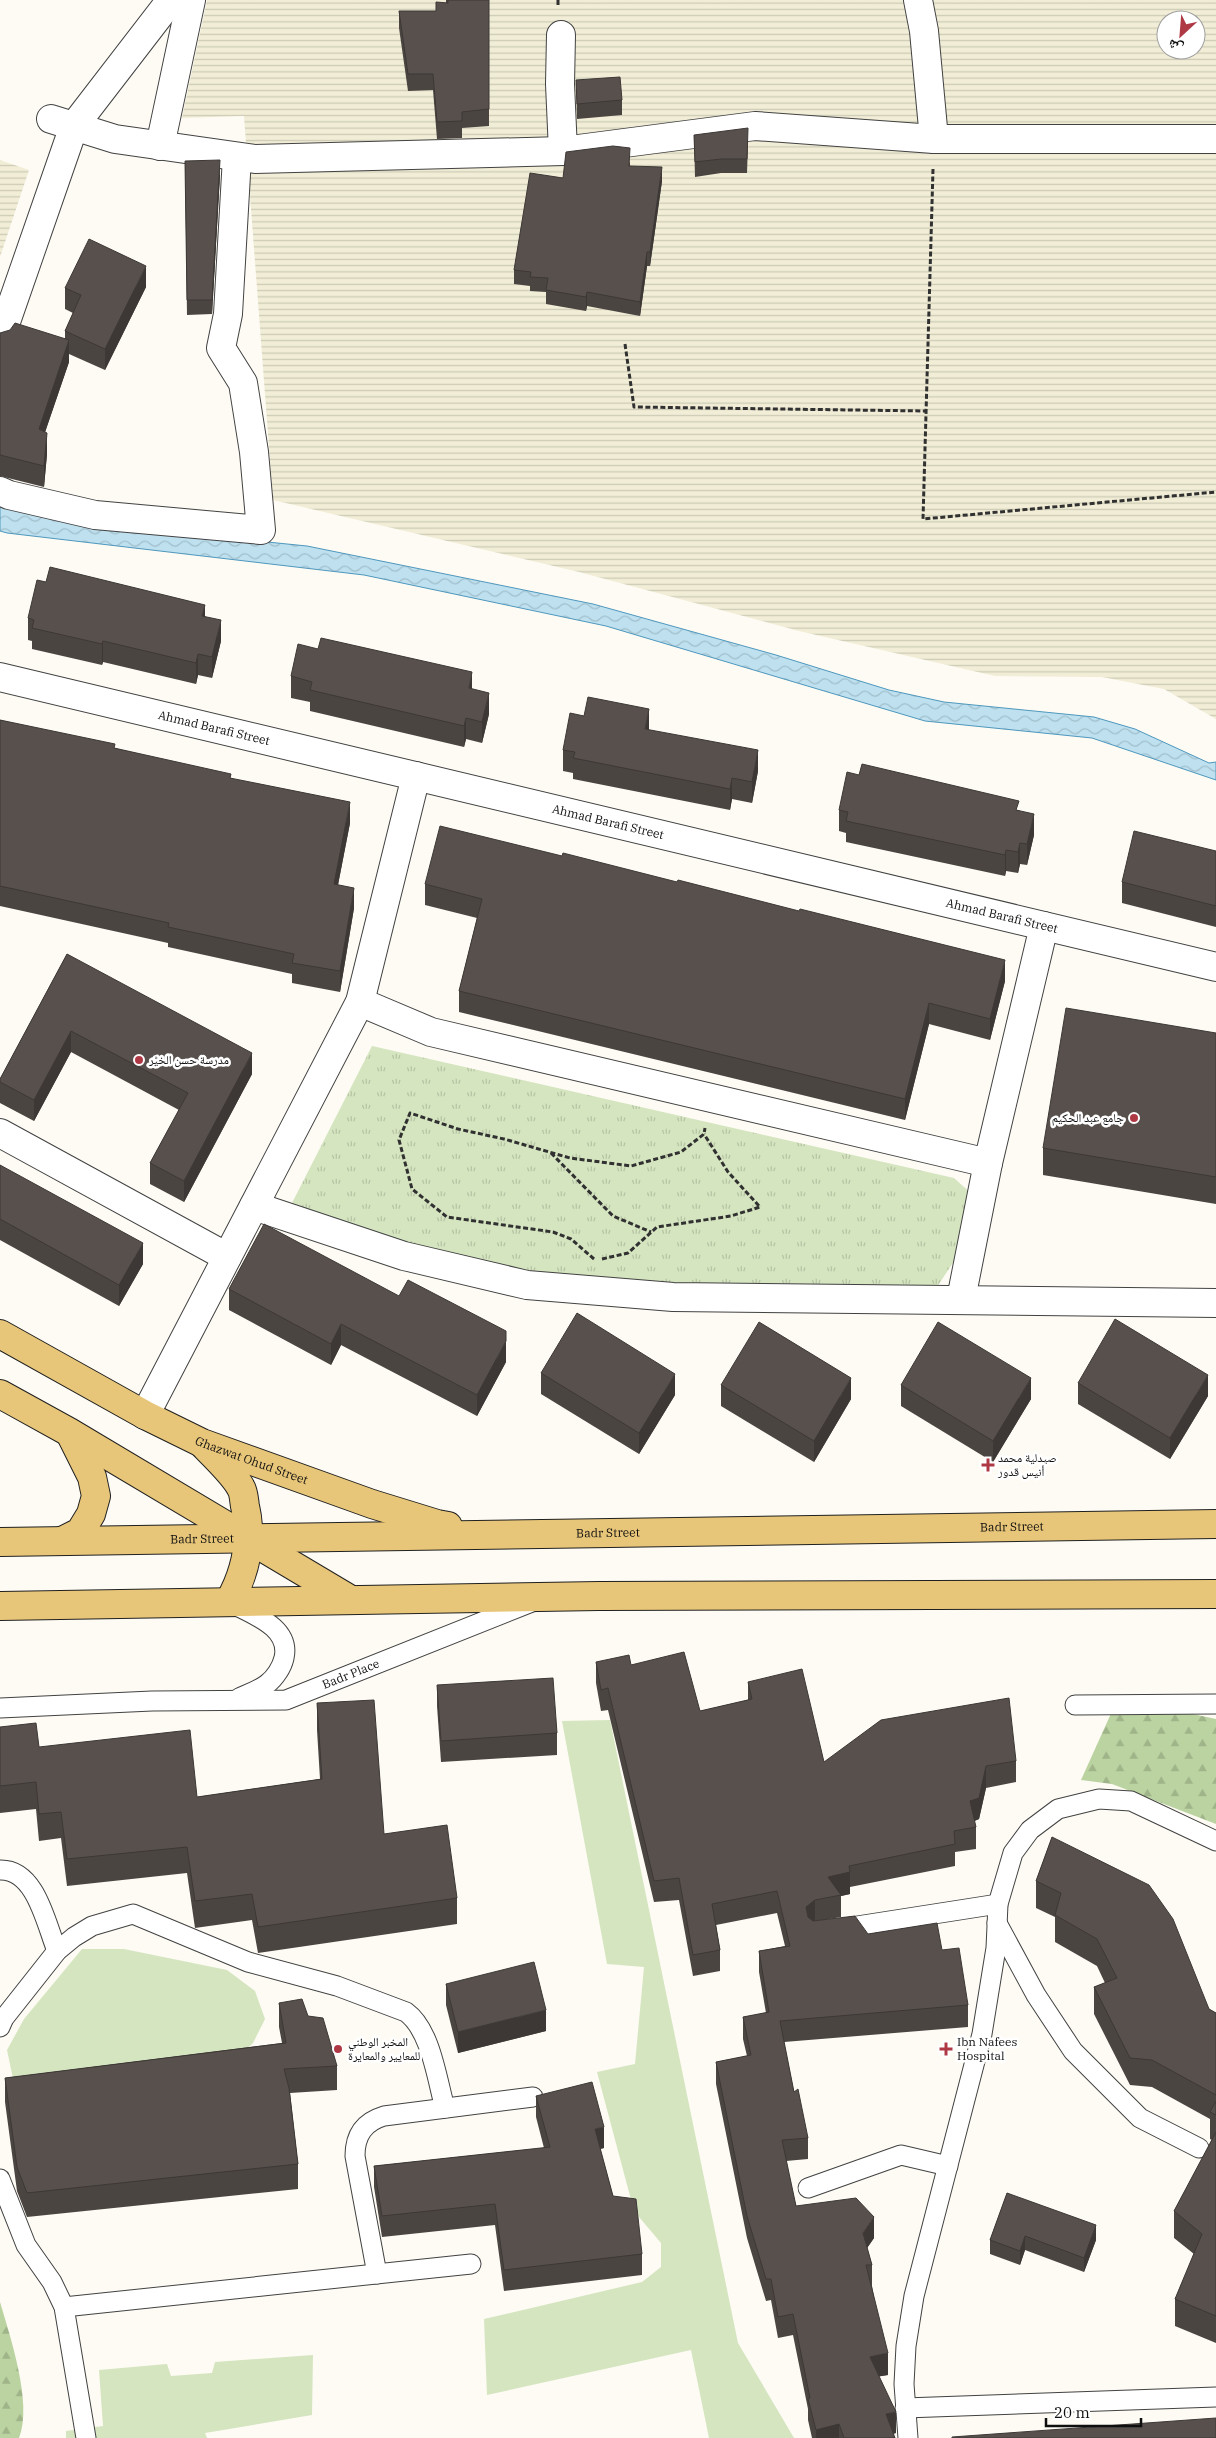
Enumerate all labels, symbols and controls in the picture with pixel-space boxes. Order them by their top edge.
north arrow [1156,10,1206,60]
text: ش [1165,35,1186,58]
street label: Ahmad Barafi Street [157,707,271,748]
street label: Ahmad Barafi Street [551,801,665,842]
street label: Ahmad Barafi Street [945,895,1059,936]
place label: مدرسة حسن الخيّر [148,1052,229,1067]
marker: مدرسة حسن الخيّر [133,1054,145,1066]
place label: جامع عبد الحكيم [1052,1110,1124,1126]
marker: جامع عبد الحكيم [1128,1112,1140,1124]
street label: Ghazwat Ohud Street [193,1433,310,1487]
place label: صيدلية محمد أنيس قدور [997,1450,1057,1479]
marker: صيدلية محمد أنيس قدور [982,1459,994,1471]
street label: Badr Street [980,1519,1044,1534]
street label: Badr Street [576,1525,640,1540]
street label: Badr Street [170,1531,234,1546]
street label: Badr Place [320,1656,381,1692]
place label: المخبر الوطني للمعايير والمعايرة [348,2034,420,2063]
place label: Ibn Nafees Hospital [957,2034,1017,2063]
marker: Ibn Nafees Hospital [939,2042,953,2056]
marker: المخبر الوطني للمعايير والمعايرة [332,2043,344,2055]
scale bar [1046,2396,1141,2428]
text: 20 m [1054,2403,1090,2422]

